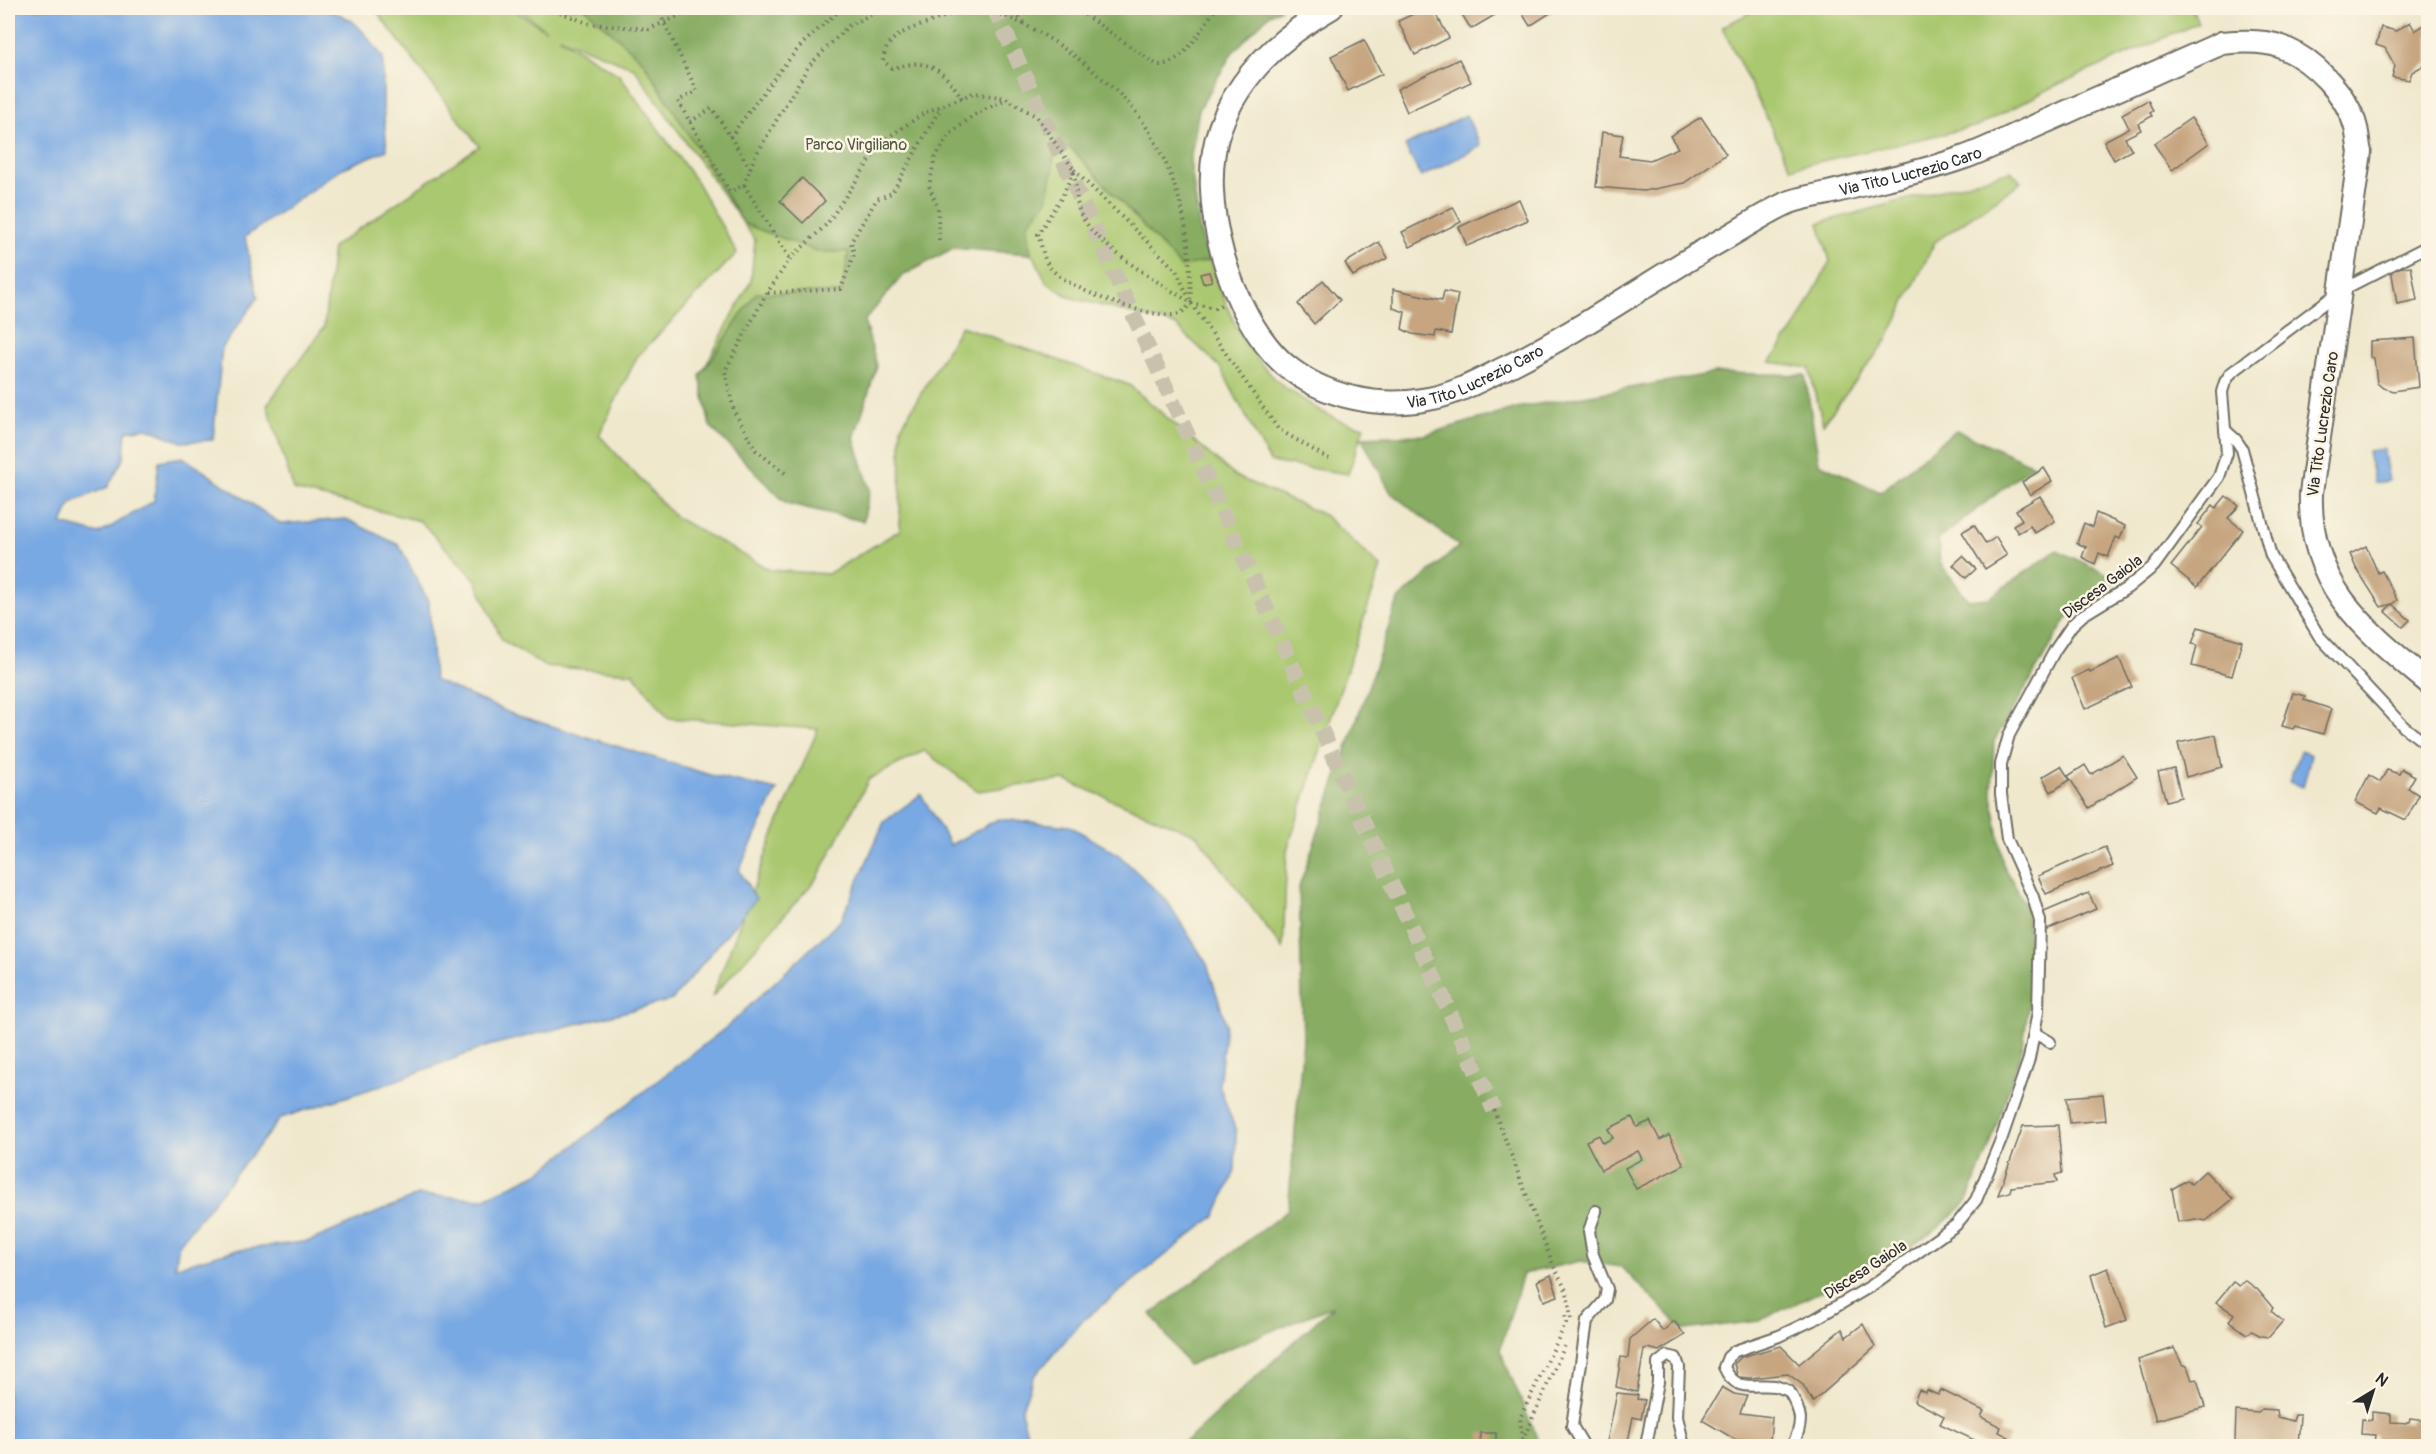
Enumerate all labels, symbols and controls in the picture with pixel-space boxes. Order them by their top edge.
park label: Parco Virgiliano [805,135,907,155]
street label: Via Tito Lucrezio Caro [1837,142,1985,201]
street label: Via Tito Lucrezio Caro [1405,341,1548,413]
street label: Via Tito Lucrezio Caro [2303,350,2343,498]
street label: Discesa Gaiola [2059,550,2146,623]
street label: Discesa Gaiola [1820,1236,1911,1304]
north arrow [2343,1361,2403,1421]
text: N [2371,1369,2392,1391]

